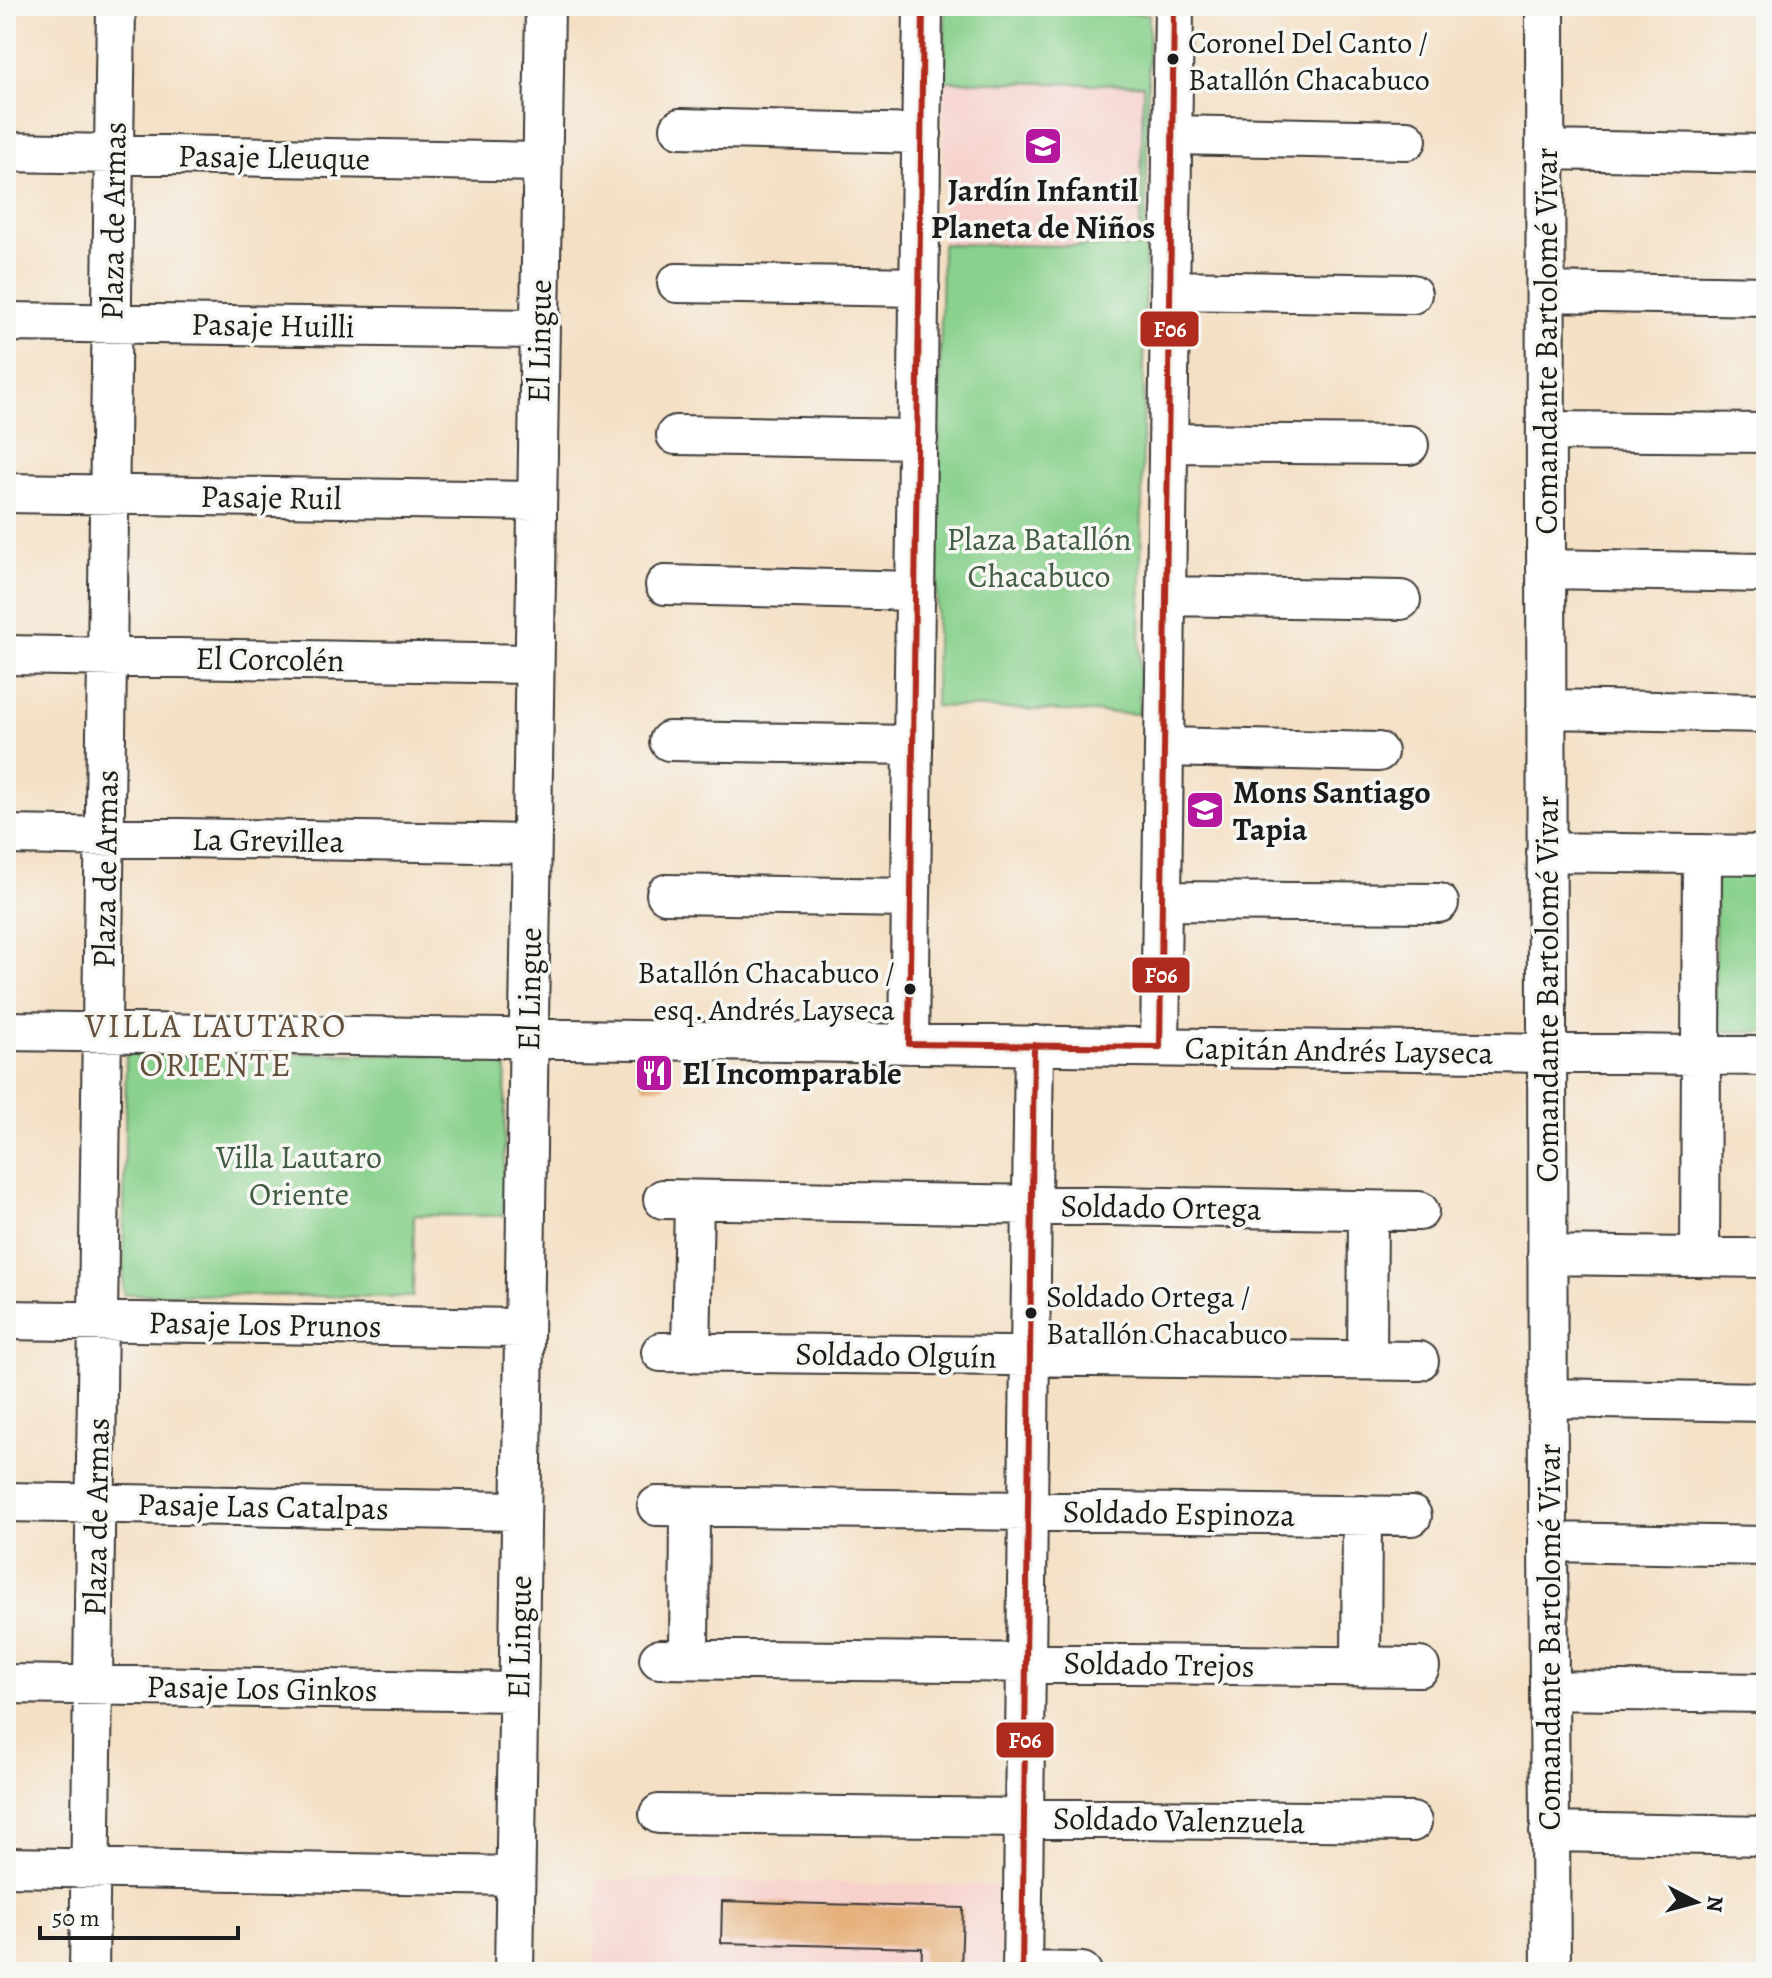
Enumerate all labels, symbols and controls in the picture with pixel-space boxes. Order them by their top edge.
place label: Coronel Del Canto / Batallón Chacabuco [1188,23,1430,100]
marker: Coronel Del Canto / Batallón Chacabuco [1165,51,1181,67]
street label: Plaza de Armas [89,121,137,321]
school or university icon: Jardín Infantil Planeta de Niños [1022,125,1064,167]
street label: Pasaje Lleuque [178,133,370,181]
street label: Comandante Bartolomé Vivar [1524,147,1568,535]
place label: Jardín Infantil Planeta de Niños [931,168,1155,249]
street label: El Lingue [516,279,562,403]
street label: Pasaje Huilli [191,302,355,348]
line badge: F06 [1139,310,1200,348]
text: F06 [1153,315,1187,345]
street label: Pasaje Ruil [200,474,342,520]
park label: Plaza Batallón Chacabuco [947,517,1131,598]
street label: El Corcolén [195,636,345,682]
street label: Plaza de Armas [81,769,129,969]
place label: Mons Santiago Tapia [1233,770,1431,851]
school or university icon: Mons Santiago Tapia [1184,789,1226,831]
street label: Comandante Bartolomé Vivar [1525,795,1569,1183]
street label: La Grevillea [191,817,345,863]
street label: El Lingue [506,927,552,1051]
place label: Batallón Chacabuco / esq. Andrés Layseca [638,953,895,1030]
line badge: F06 [1131,956,1191,994]
text: F06 [1144,961,1178,991]
marker: Batallón Chacabuco / esq. Andrés Layseca [902,981,918,997]
district label: VILLA LAUTARO ORIENTE [84,1002,347,1088]
street label: Capitán Andrés Layseca [1184,1025,1494,1075]
place label: El Incomparable [682,1051,902,1095]
restaurant icon: El Incomparable [633,1052,675,1094]
park label: Villa Lautaro Oriente [215,1135,382,1216]
street label: Soldado Ortega [1060,1183,1262,1231]
place label: Soldado Ortega / Batallón Chacabuco [1046,1277,1288,1354]
street label: Pasaje Los Prunos [148,1300,382,1348]
marker: Soldado Ortega / Batallón Chacabuco [1023,1305,1039,1321]
street label: Soldado Olguín [795,1331,997,1379]
street label: Plaza de Armas [72,1417,120,1617]
street label: Comandante Bartolomé Vivar [1527,1443,1571,1831]
street label: Pasaje Las Catalpas [137,1482,389,1530]
street label: Soldado Espinoza [1062,1489,1296,1537]
street label: El Lingue [496,1575,542,1699]
street label: Soldado Trejos [1063,1640,1255,1688]
street label: Pasaje Los Ginkos [146,1664,378,1712]
line badge: F06 [995,1721,1055,1759]
text: F06 [1008,1726,1042,1756]
street label: Soldado Valenzuela [1053,1796,1306,1844]
north arrow [1656,1862,1736,1942]
scale bar [40,1890,238,1940]
text: N [1699,1894,1731,1914]
text: 50 m [52,1902,100,1934]

